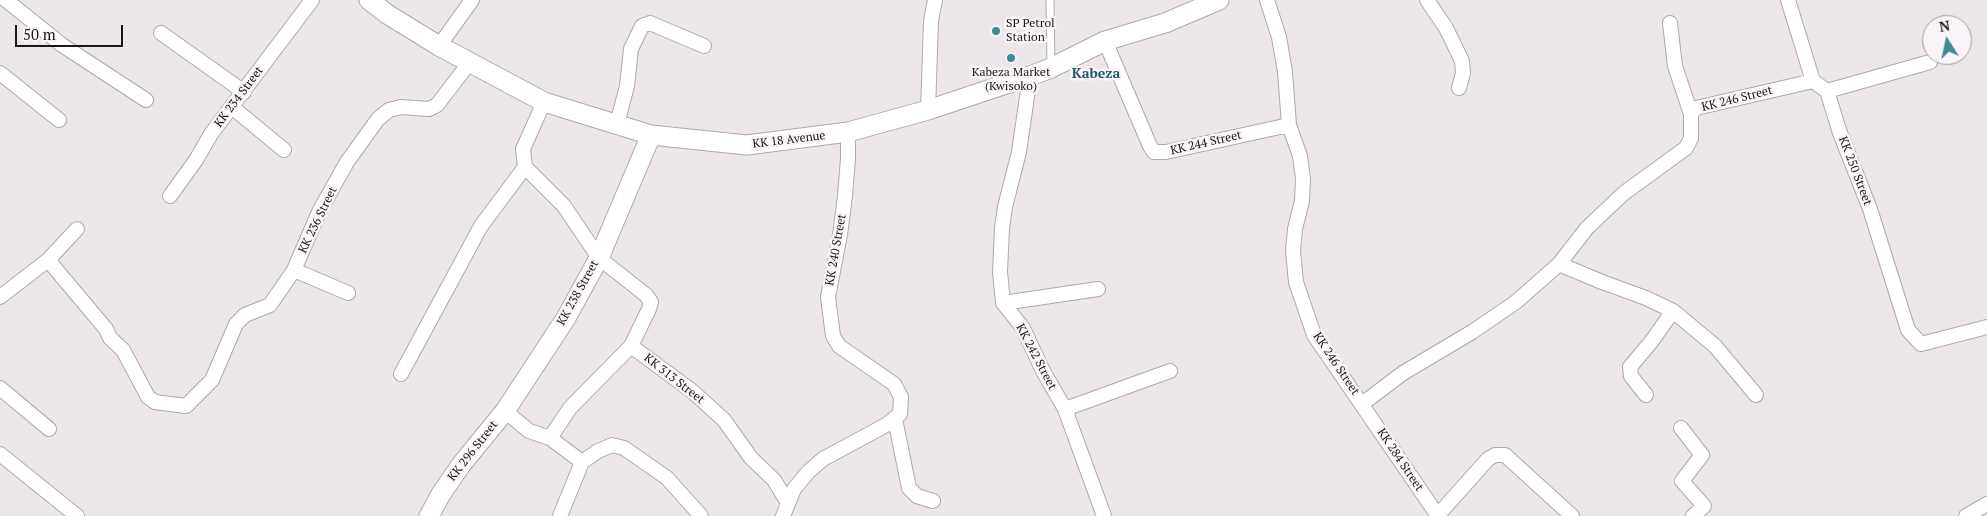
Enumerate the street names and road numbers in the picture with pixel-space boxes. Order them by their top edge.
street label: KK 234 Street [211,64,267,130]
street label: KK 246 Street [1700,83,1774,115]
street label: KK 18 Avenue [752,128,826,152]
street label: KK 244 Street [1169,128,1243,158]
street label: KK 250 Street [1835,135,1875,207]
street label: KK 236 Street [296,184,340,256]
street label: KK 240 Street [823,213,849,287]
street label: KK 238 Street [554,258,602,328]
street label: KK 242 Street [1013,322,1059,392]
street label: KK 246 Street [1310,330,1362,398]
street label: KK 313 Street [641,351,707,407]
street label: KK 296 Street [445,418,501,484]
street label: KK 284 Street [1374,426,1426,494]

